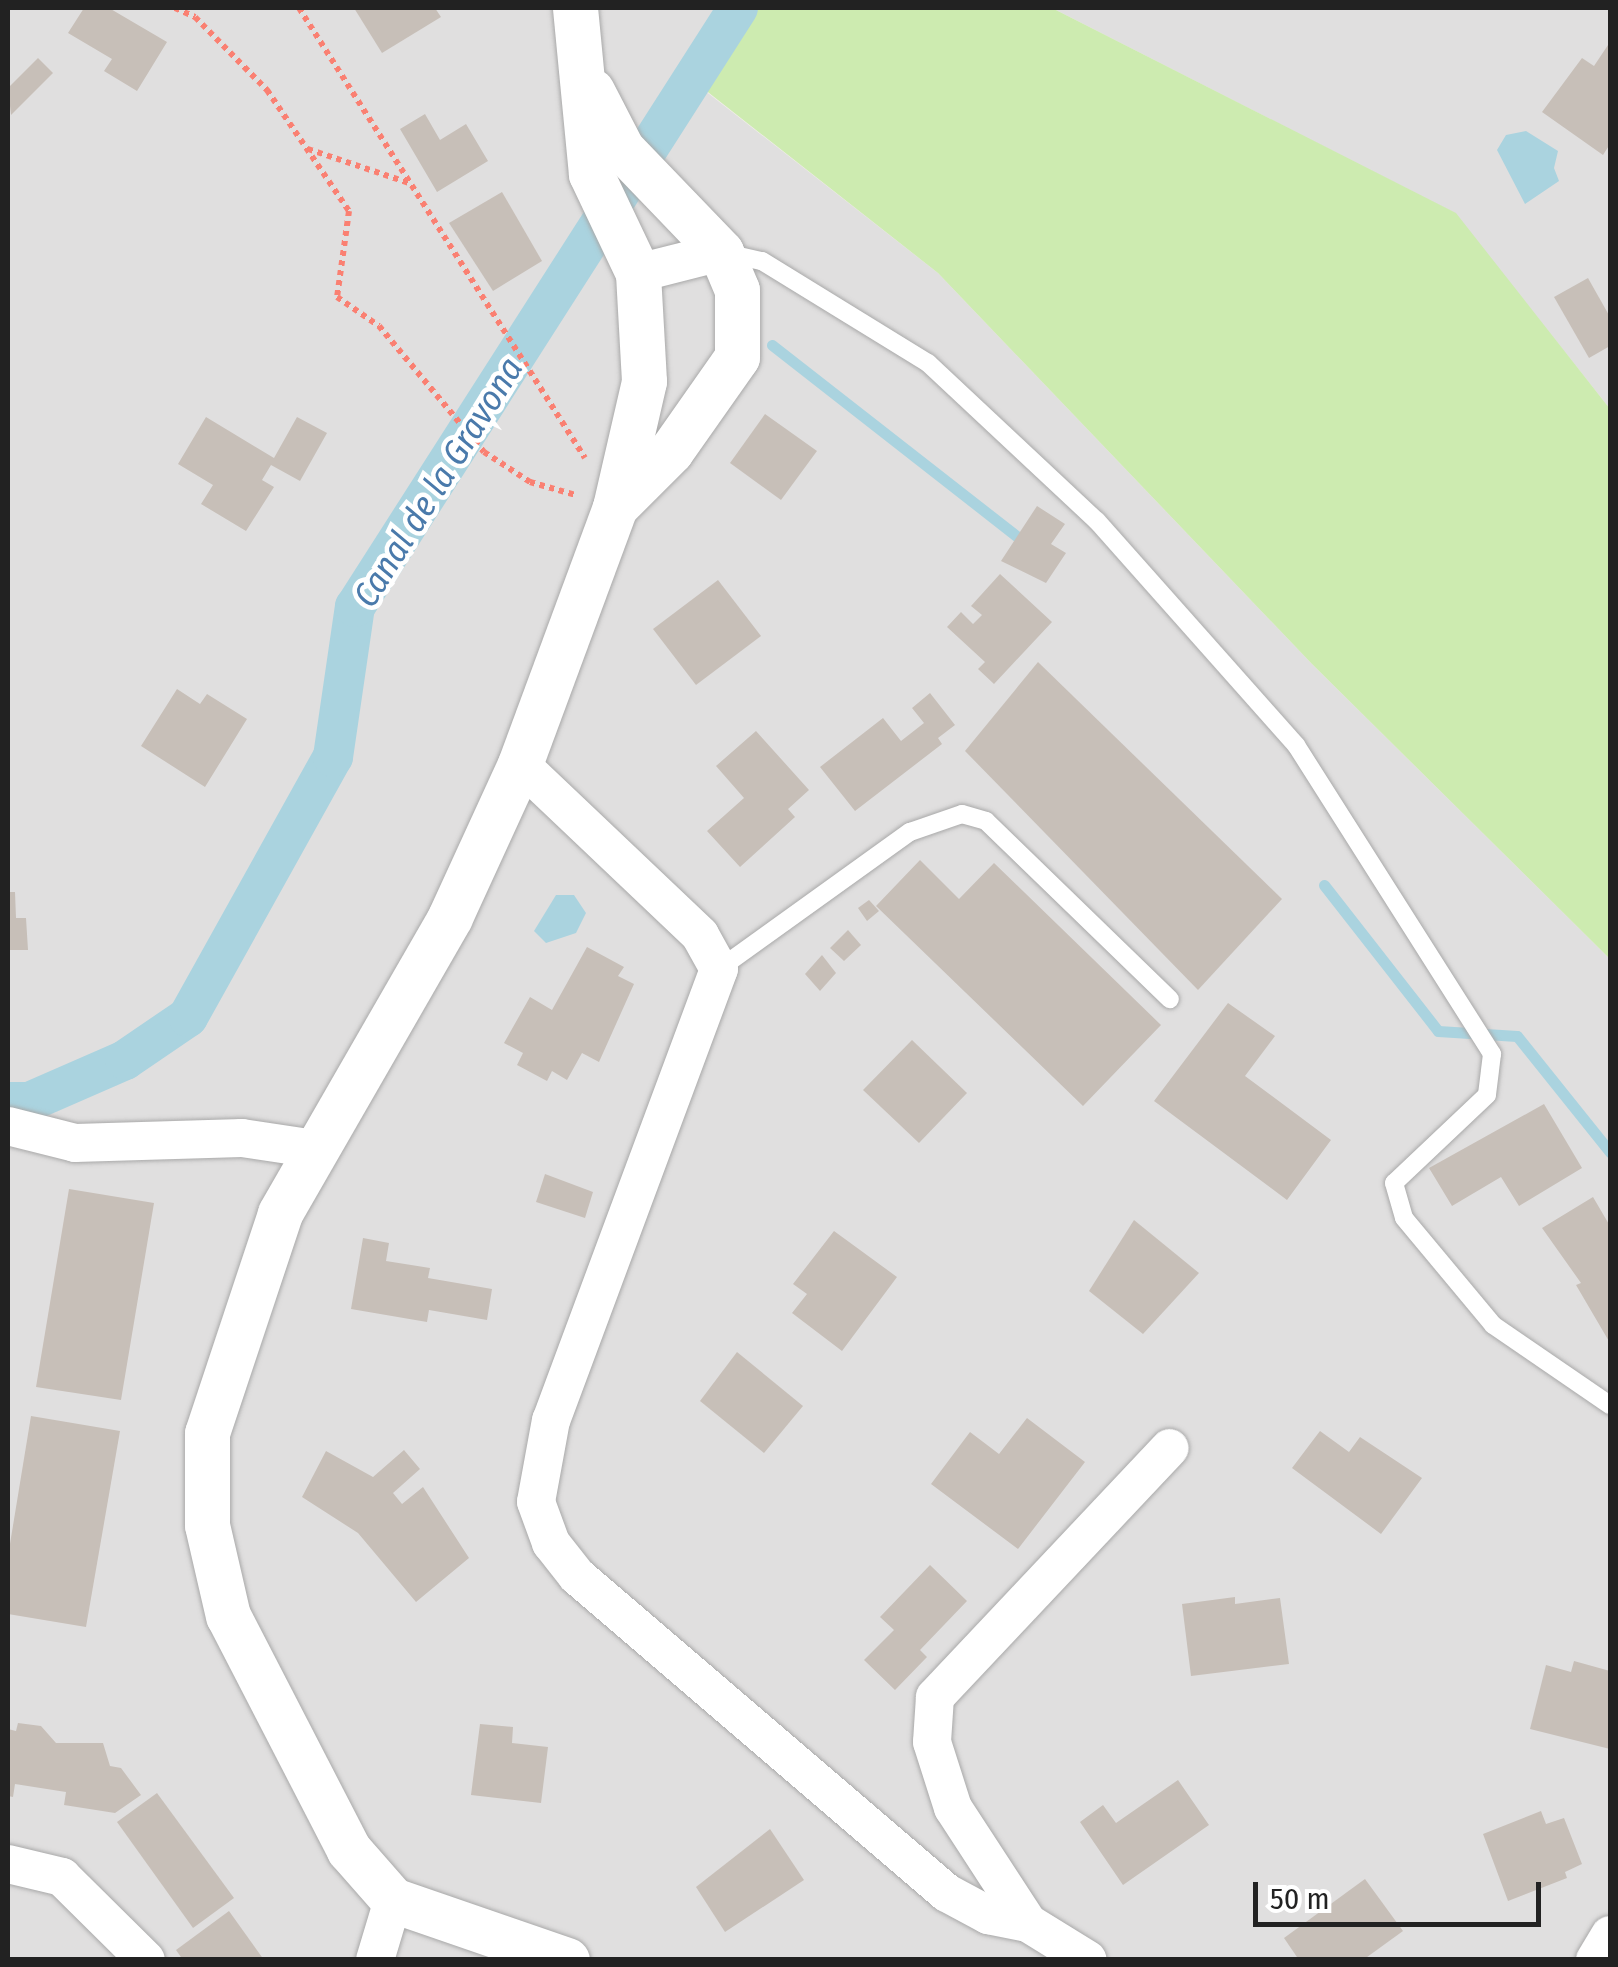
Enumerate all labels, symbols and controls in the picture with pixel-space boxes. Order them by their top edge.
water label: Canal de la Gravona [344,349,532,615]
scale bar [1258,1862,1546,1924]
text: 50 m [1270,1881,1330,1917]

